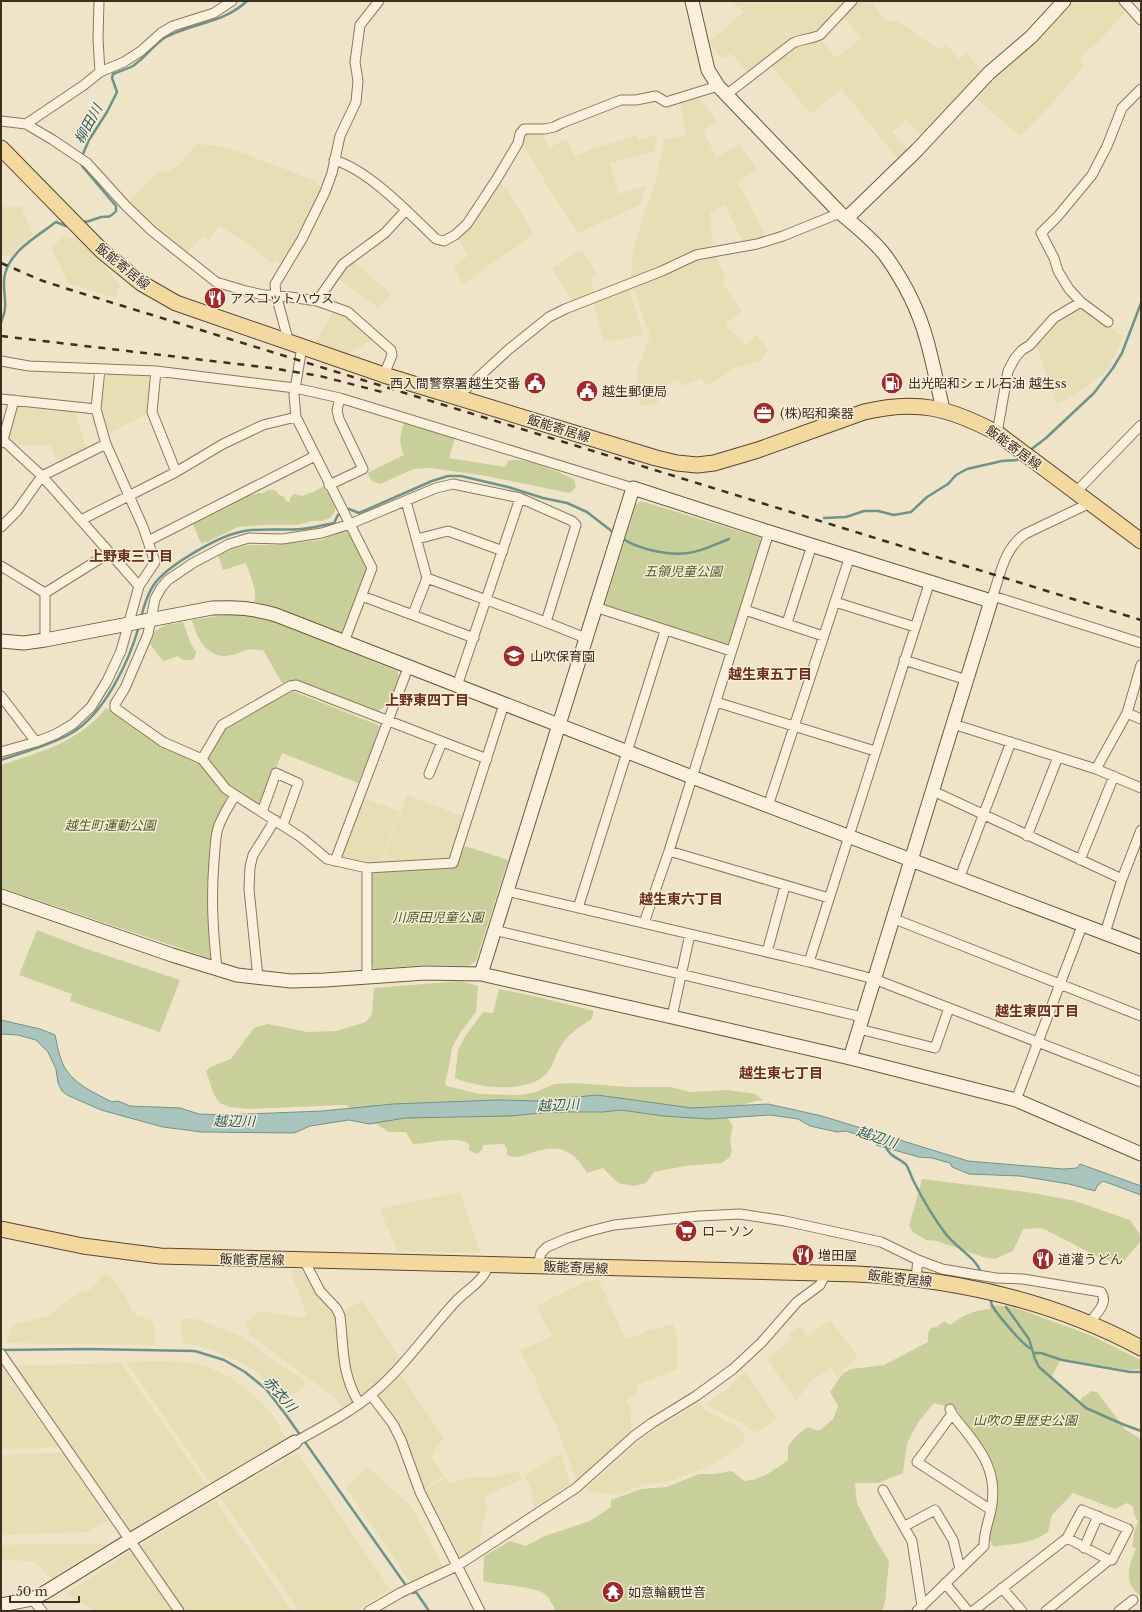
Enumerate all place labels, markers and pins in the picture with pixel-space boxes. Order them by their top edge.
restaurant icon: アスコットハウス [202,285,228,311]
place label: アスコットハウス [230,290,334,307]
public building icon: 西入間警察署越生交番 [522,370,548,396]
fuel station icon: 出光昭和シェル石油 越生ss [879,370,905,396]
place label: 西入間警察署越生交番 [390,375,520,392]
place label: 出光昭和シェル石油 越生ss [908,375,1067,392]
public building icon: 越生郵便局 [574,378,600,404]
place label: 越生郵便局 [602,383,667,400]
office icon: (株)昭和楽器 [751,400,777,426]
place label: (株)昭和楽器 [780,405,854,422]
school or university icon: 山吹保育園 [501,643,527,669]
place label: 山吹保育園 [530,648,595,665]
supermarket icon: ローソン [673,1218,699,1244]
place label: ローソン [702,1223,754,1240]
restaurant icon: 増田屋 [790,1242,816,1268]
restaurant icon: 道灌うどん [1030,1246,1056,1272]
place label: 増田屋 [818,1247,857,1264]
place label: 道灌うどん [1058,1251,1123,1268]
temple icon: 如意輪観世音 [600,1579,626,1605]
place label: 如意輪観世音 [628,1584,706,1601]

